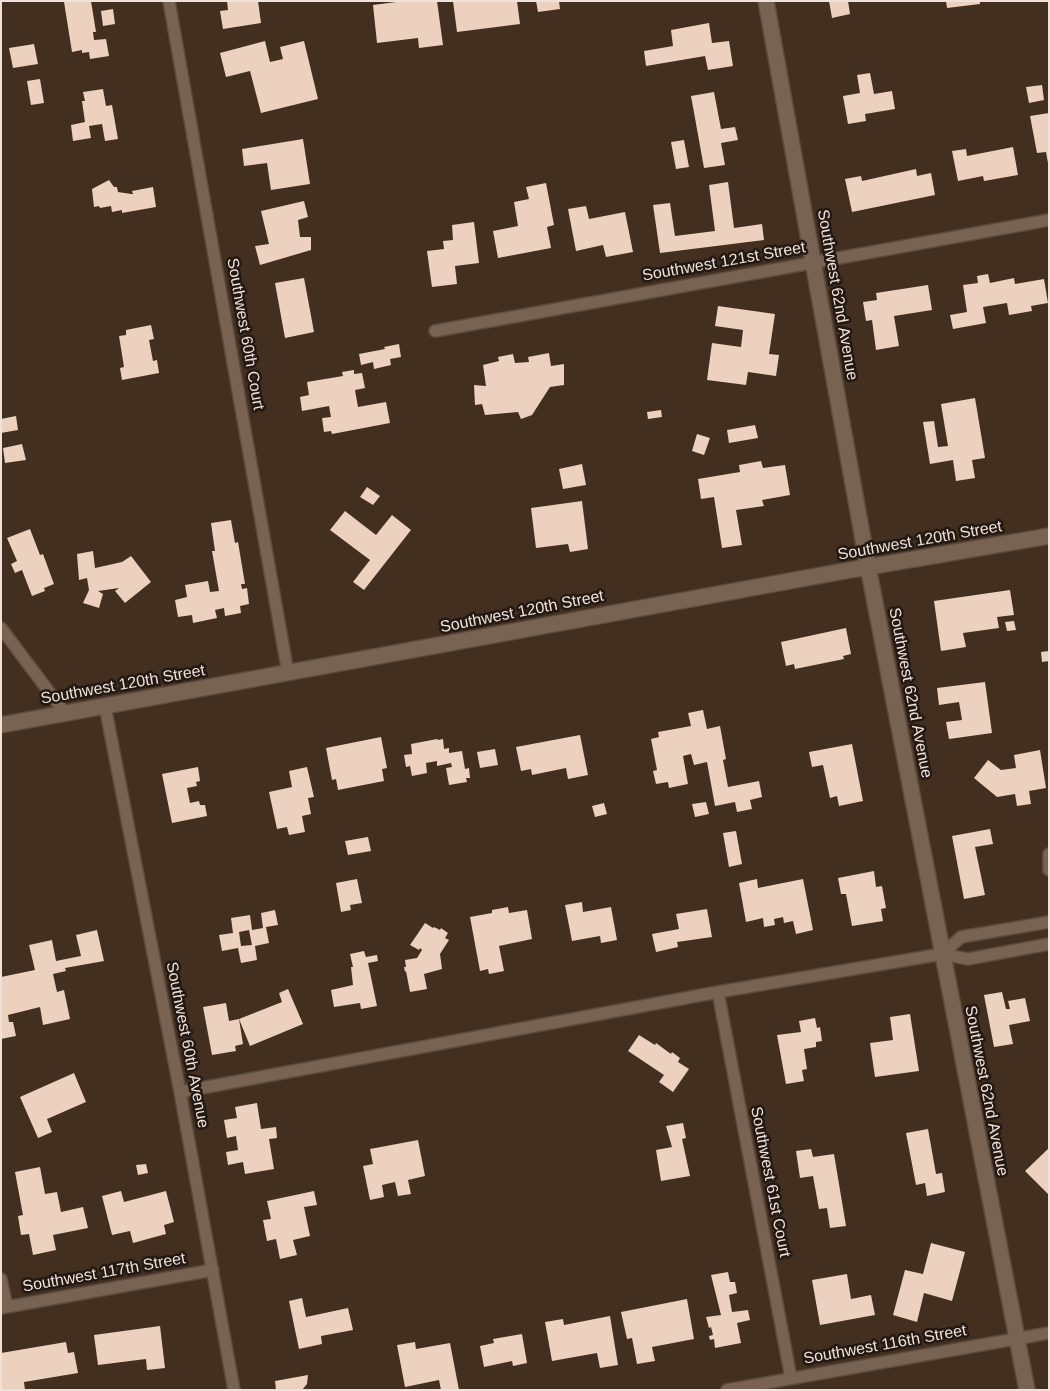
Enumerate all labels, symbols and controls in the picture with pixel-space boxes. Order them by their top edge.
street label: Southwest 62nd Avenue [813,208,861,382]
street label: Southwest 121st Street [641,238,807,286]
street label: Southwest 60th Court [222,257,268,411]
street label: Southwest 120th Street [836,517,1004,565]
street label: Southwest 120th Street [439,587,605,637]
street label: Southwest 62nd Avenue [884,606,936,780]
street label: Southwest 120th Street [39,661,207,709]
street label: Southwest 60th Avenue [161,960,213,1130]
street label: Southwest 62nd Avenue [960,1004,1012,1178]
street label: Southwest 61st Court [746,1105,794,1259]
street label: Southwest 117th Street [21,1249,187,1297]
street label: Southwest 116th Street [802,1321,968,1369]

